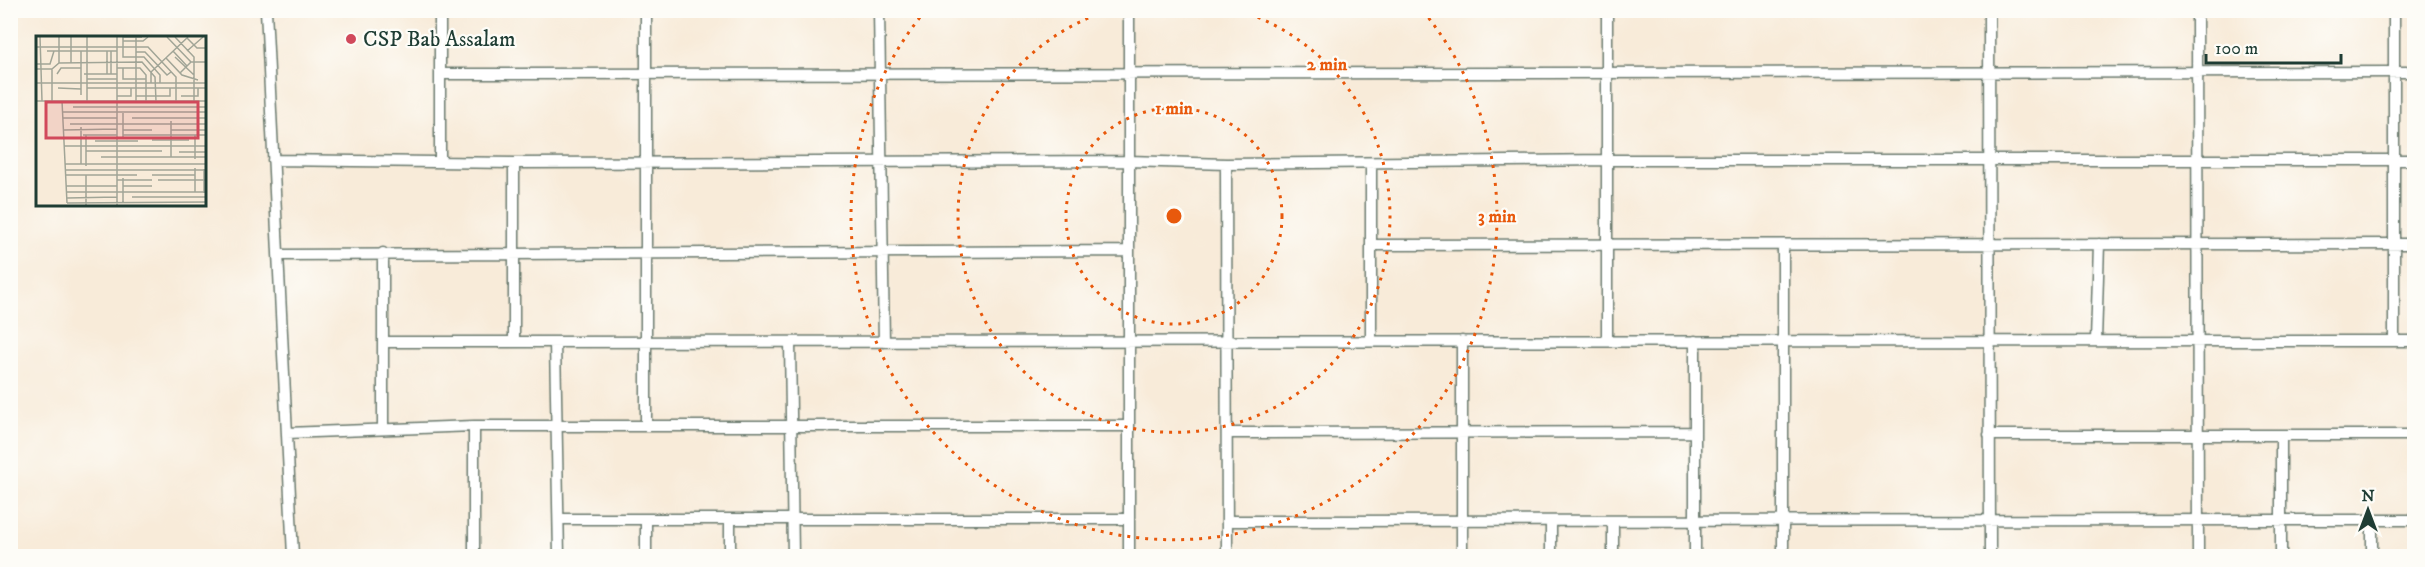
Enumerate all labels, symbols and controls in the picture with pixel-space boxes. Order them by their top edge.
place label: CSP Bab Assalam [363,26,515,53]
scale bar [2206,27,2341,65]
marker: CSP Bab Assalam [344,32,358,46]
inset map [36,36,206,206]
text: 100 m [2215,38,2258,60]
text: 2 min [1307,54,1348,76]
text: 1 min [1155,98,1194,120]
centre of rings [1164,206,1184,226]
text: 3 min [1478,206,1517,228]
north arrow [2338,480,2398,540]
text: N [2361,486,2375,506]

